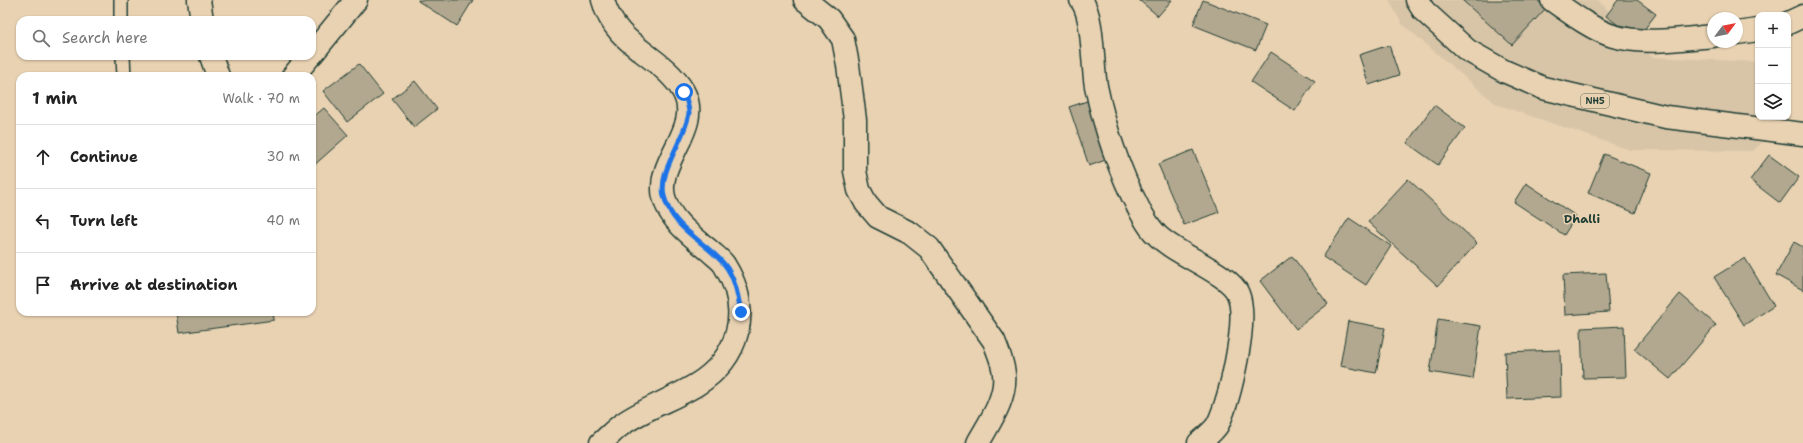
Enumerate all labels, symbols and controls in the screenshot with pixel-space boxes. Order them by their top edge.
north arrow [1707,12,1743,48]
map controls [1755,12,1791,120]
button: + [1755,12,1791,48]
search box [16,16,316,60]
icon: search [30,27,52,49]
text: Search here [62,28,148,48]
button: − [1755,48,1791,84]
route start [675,83,693,101]
button: layers [1755,84,1791,120]
text: 1 min [32,87,77,109]
text: Walk · 70 m [223,90,300,107]
road number: NH5 [1581,94,1609,108]
icon: ahead [32,146,54,168]
text: Continue [70,147,138,167]
text: 30 m [266,148,300,165]
icon: left [32,210,54,232]
text: Turn left [70,211,138,231]
district label: Dhalli [1564,211,1600,227]
text: 40 m [266,212,300,229]
icon: arrive [32,274,54,296]
text: Arrive at destination [70,275,238,295]
route end [732,303,750,321]

